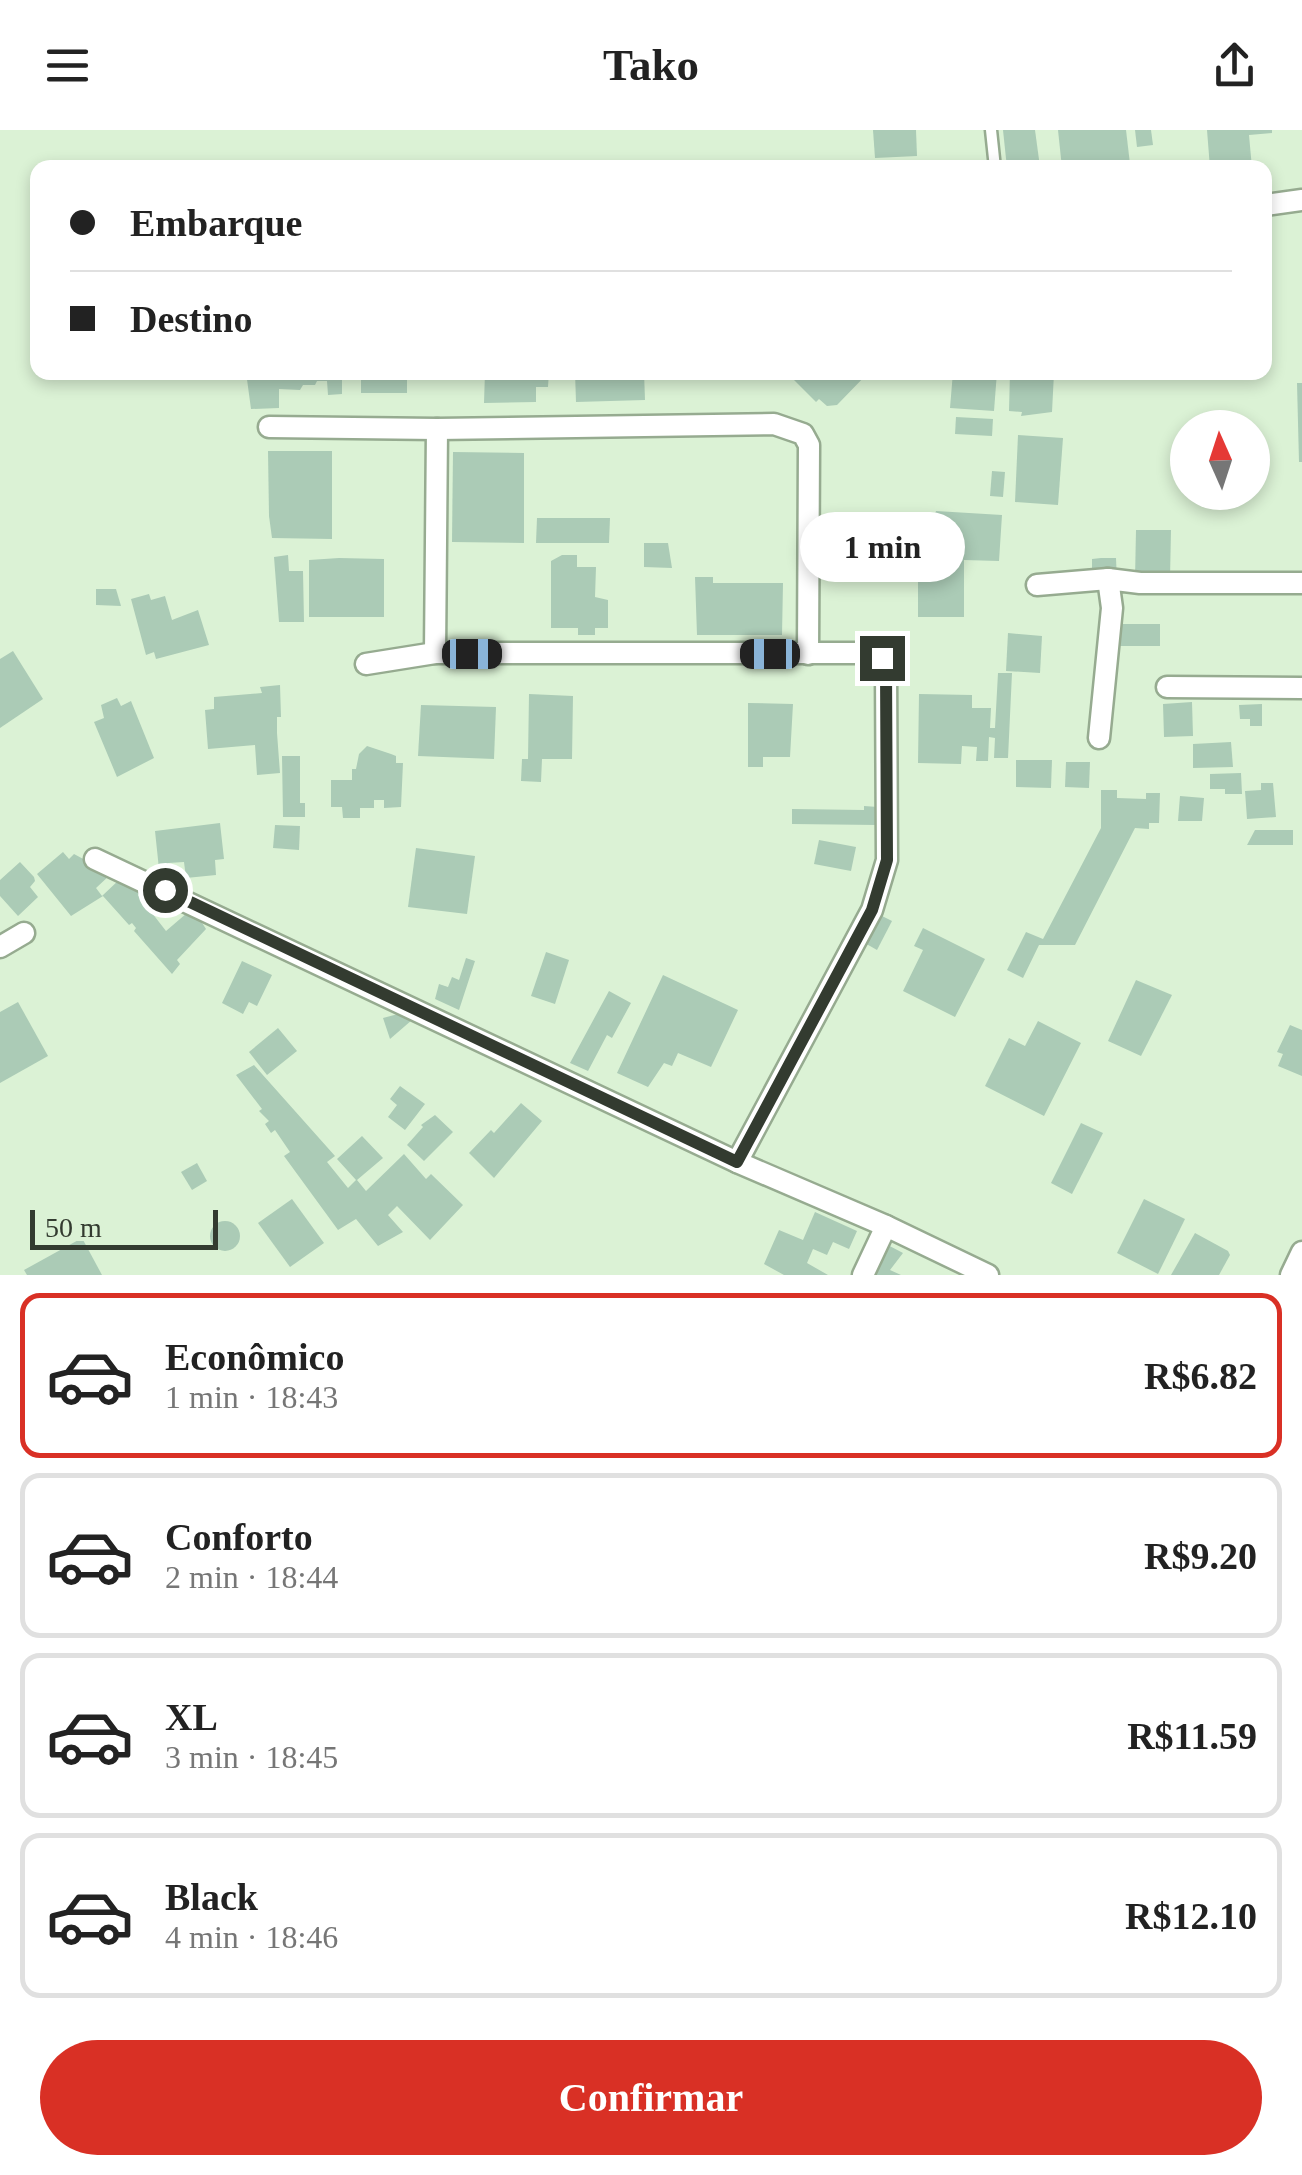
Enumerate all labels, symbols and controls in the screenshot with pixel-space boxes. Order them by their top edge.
icon: menu [40,38,95,93]
icon: share [1207,38,1262,93]
text: Tako [603,40,699,90]
text: Embarque [130,202,302,244]
text: Destino [130,298,252,340]
north arrow [1170,410,1270,510]
map controls [1170,410,1270,510]
callout: 1 min [800,513,964,583]
text: 1 min [844,529,921,565]
route end [860,636,905,681]
car [442,639,502,669]
car [740,639,800,669]
route start [143,868,188,913]
scale bar [30,1205,218,1250]
text: 50 m [45,1212,102,1243]
icon: car [45,1331,135,1421]
text: Econômico [165,1336,344,1378]
text: R$6.82 [1144,1355,1257,1397]
text: 1 min · 18:43 [165,1379,338,1415]
icon: car [45,1511,135,1601]
text: Conforto [165,1516,313,1558]
text: R$9.20 [1144,1535,1257,1577]
text: 2 min · 18:44 [165,1559,338,1595]
icon: car [45,1691,135,1781]
text: XL [165,1696,218,1738]
text: R$11.59 [1127,1715,1257,1757]
text: 3 min · 18:45 [165,1739,338,1775]
icon: car [45,1871,135,1961]
text: Black [165,1876,258,1918]
text: R$12.10 [1125,1895,1257,1937]
text: 4 min · 18:46 [165,1919,338,1955]
button: Confirmar [40,2040,1262,2155]

